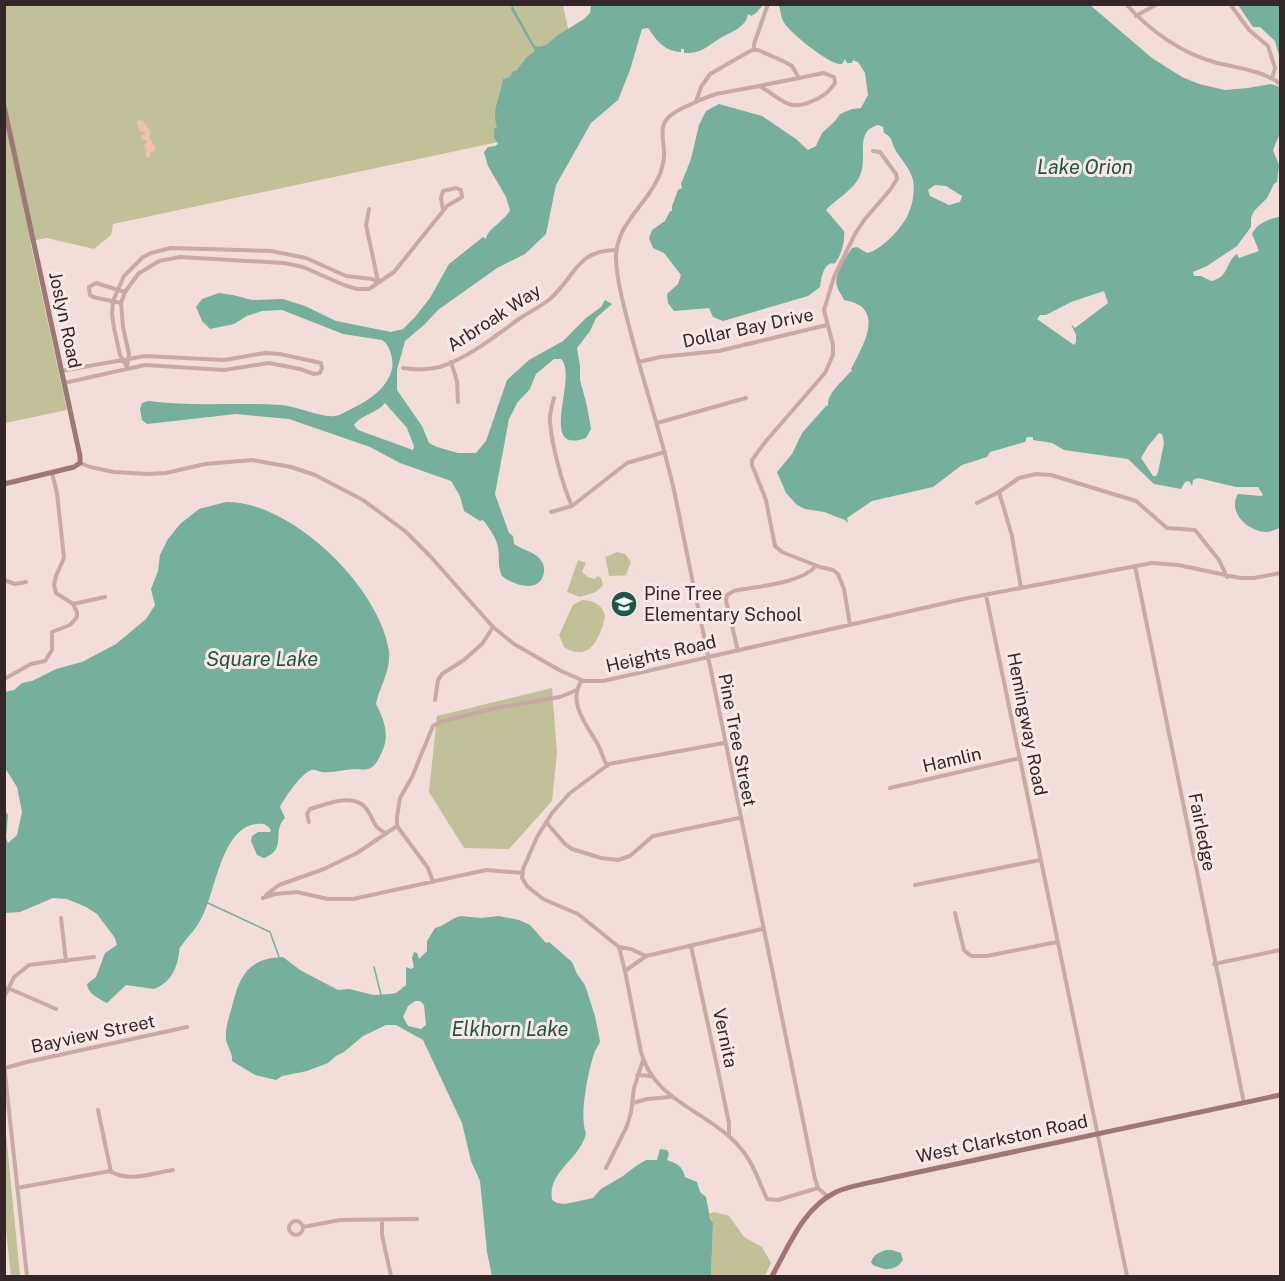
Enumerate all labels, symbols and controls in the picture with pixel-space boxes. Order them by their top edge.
water label: Lake Orion [1037,155,1133,179]
street label: Joslyn Road [45,270,86,370]
street label: Arbroak Way [443,279,545,356]
street label: Dollar Bay Drive [681,303,815,352]
place label: Pine Tree Elementary School [644,583,802,625]
school or university icon: Pine Tree Elementary School [609,589,639,619]
street label: Heights Road [604,631,718,676]
water label: Square Lake [206,647,318,671]
street label: Hemingway Road [1003,650,1052,797]
street label: Pine Tree Street [714,672,761,808]
street label: Hamlin [920,743,983,776]
street label: Fairledge [1185,791,1220,873]
street label: Vernita [709,1006,742,1070]
street label: Bayview Street [29,1010,157,1057]
water label: Elkhorn Lake [452,1017,568,1041]
street label: West Clarkston Road [914,1110,1089,1167]

